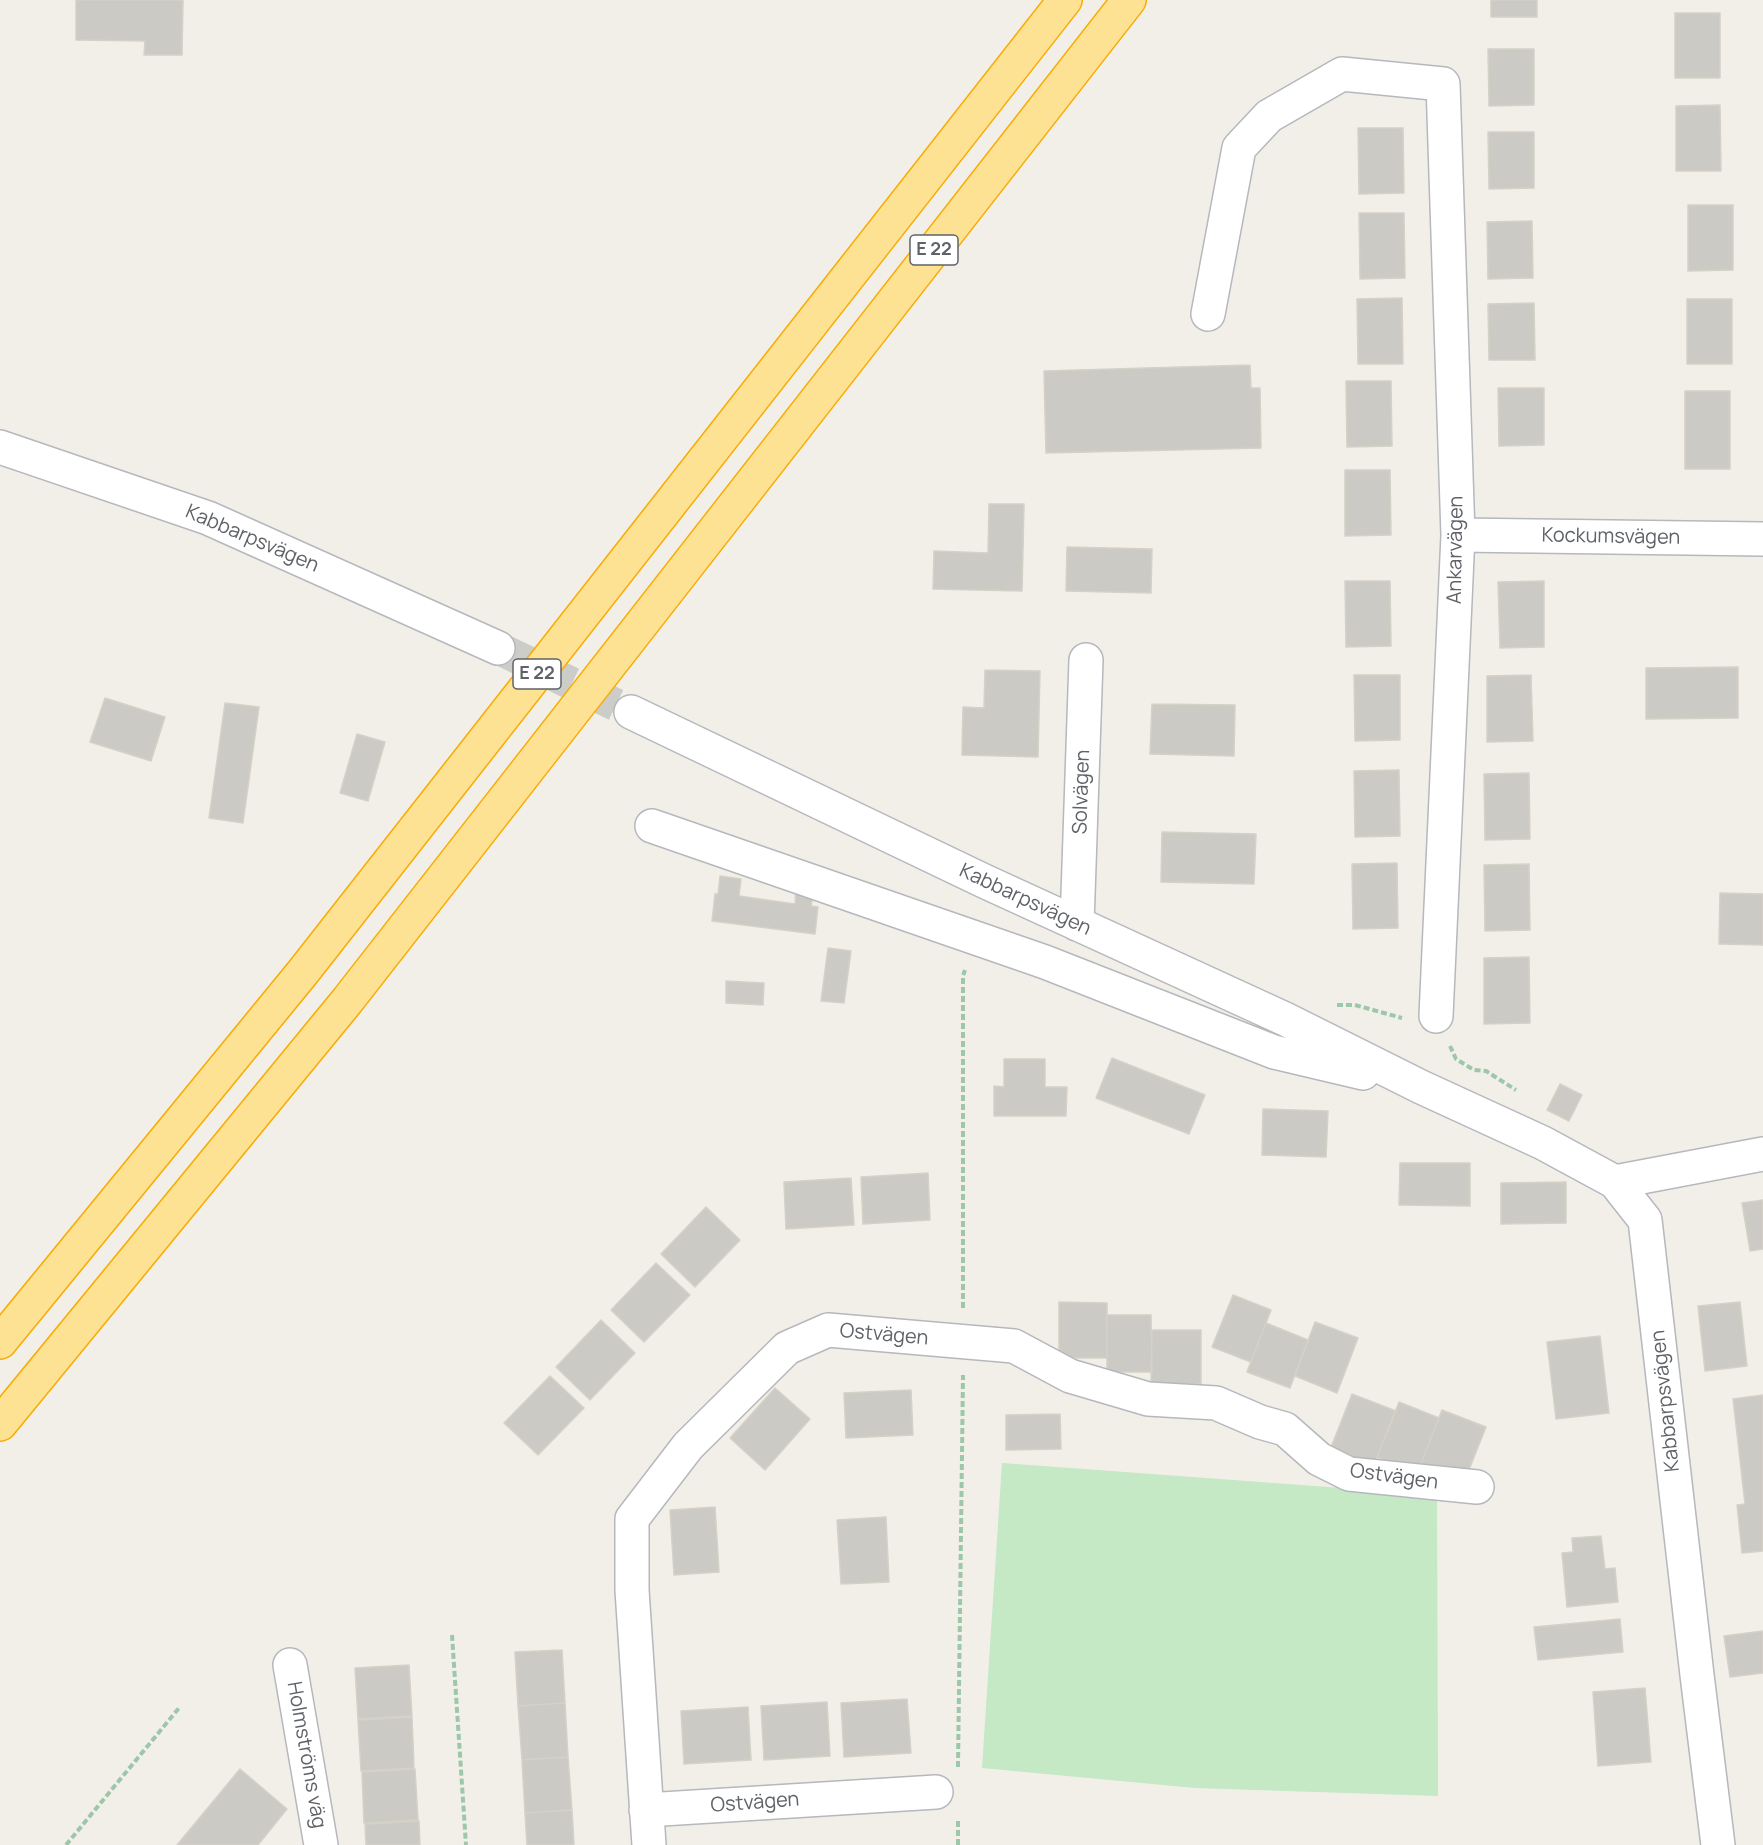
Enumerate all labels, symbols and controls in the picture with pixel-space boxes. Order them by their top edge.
road number: E 22 [910,235,958,265]
street label: Ankarvägen [1443,496,1469,604]
street label: Kabbarpsvägen [182,500,322,578]
street label: Kockumsvägen [1541,524,1681,550]
road number: E 22 [513,659,561,689]
street label: Solvägen [1069,749,1095,835]
street label: Kabbarpsvägen [955,859,1095,941]
street label: Ostvägen [839,1319,929,1351]
street label: Kabbarpsvägen [1647,1329,1685,1473]
street label: Ostvägen [1348,1459,1440,1495]
street label: Holmströms väg [281,1680,331,1830]
street label: Ostvägen [710,1788,800,1818]

